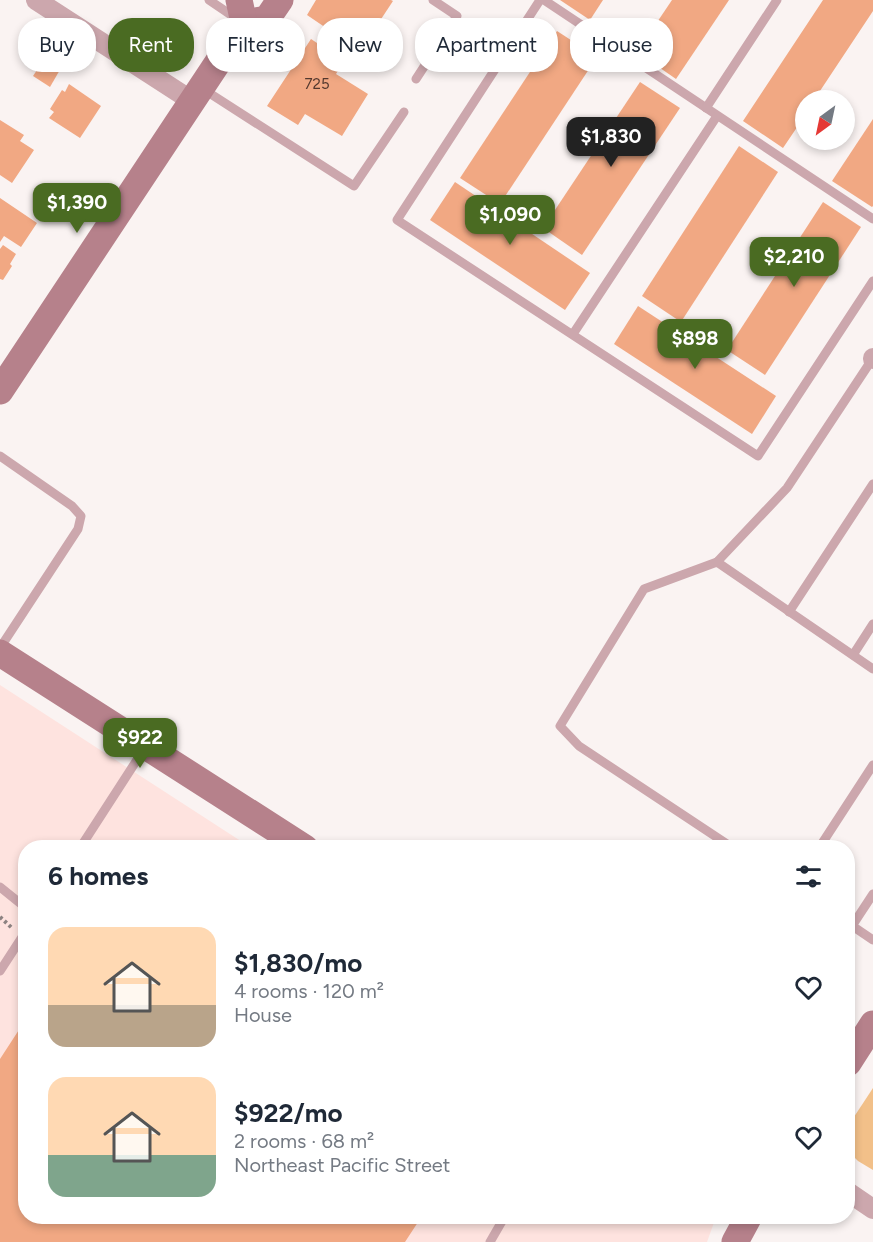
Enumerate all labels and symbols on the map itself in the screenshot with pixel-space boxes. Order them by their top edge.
house number: 725 [304,75,330,93]
north arrow [795,90,855,150]
pin: $1,830 [562,117,660,168]
pin: $1,390 [28,183,126,234]
pin: $1,090 [461,195,559,246]
pin: $2,210 [745,237,843,288]
pin: $898 [659,319,731,370]
pin: $922 [104,718,176,769]

